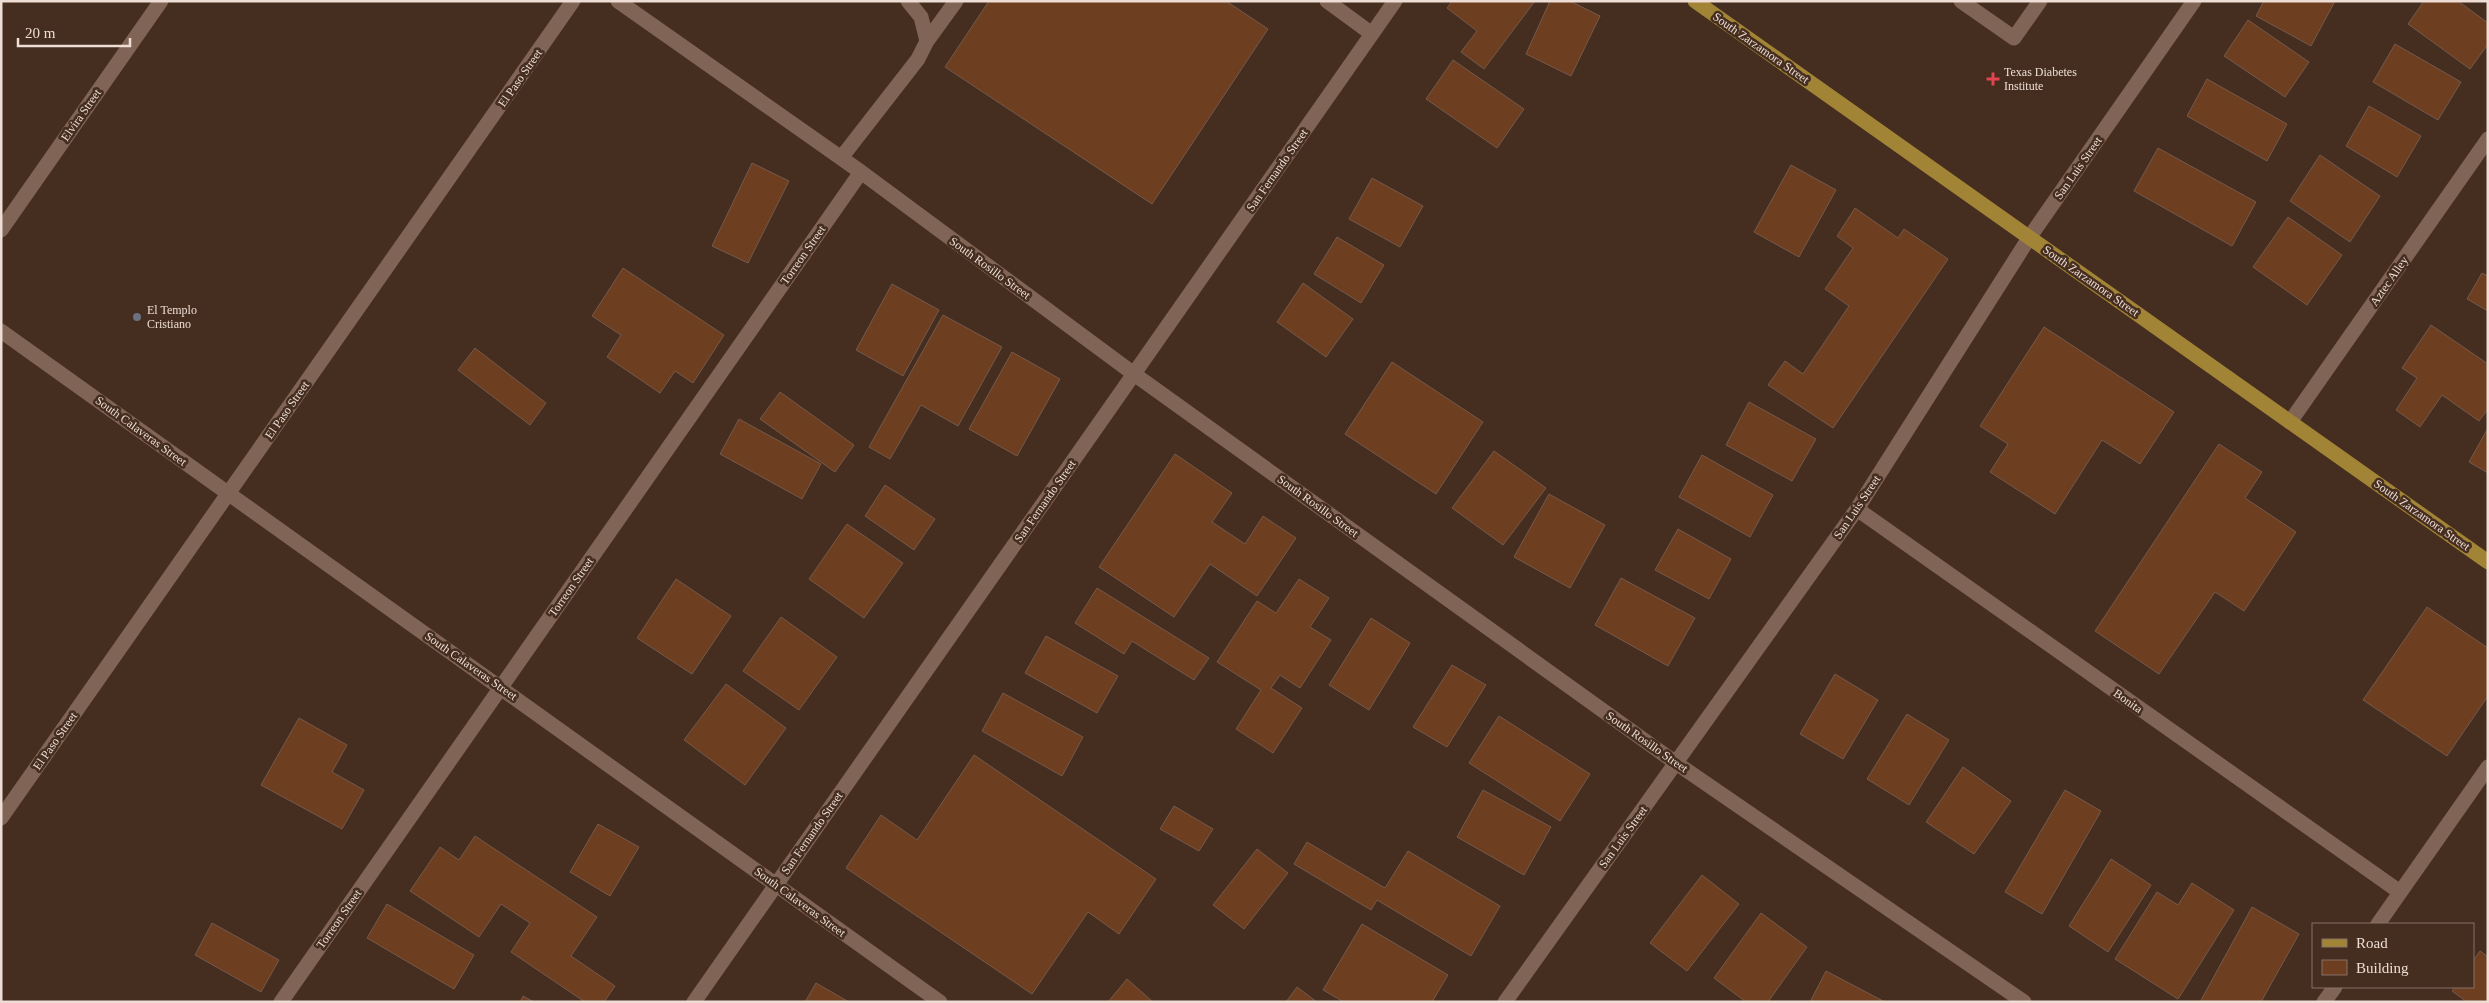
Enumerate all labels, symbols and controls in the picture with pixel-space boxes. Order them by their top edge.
street label: South Zarzamora Street [1710,10,1812,87]
scale bar [18,15,130,47]
text: 20 m [25,25,56,41]
street label: El Paso Street [495,46,545,110]
place label: Texas Diabetes Institute [2004,65,2077,93]
marker: Texas Diabetes Institute [1986,72,2000,86]
street label: Elvira Street [58,86,104,144]
street label: San Fernando Street [1243,126,1311,214]
street label: San Luis Street [2051,133,2105,202]
street label: Torreon Street [778,222,829,287]
street label: South Rosillo Street [947,234,1034,302]
street label: South Zarzamora Street [2040,243,2142,320]
street label: Aztec Alley [2367,254,2411,308]
place label: El Templo Cristiano [147,303,197,331]
marker: El Templo Cristiano [131,311,143,323]
street label: El Paso Street [262,378,312,442]
street label: South Calaveras Street [93,393,190,469]
street label: San Fernando Street [1011,457,1079,545]
street label: South Rosillo Street [1275,472,1362,540]
street label: San Luis Street [1831,472,1884,541]
street label: South Zarzamora Street [2371,477,2473,554]
street label: Torreon Street [546,554,597,619]
street label: South Calaveras Street [422,629,520,703]
street label: Bonita [2111,686,2146,716]
street label: El Paso Street [30,709,80,773]
street label: South Rosillo Street [1603,709,1691,776]
street label: San Fernando Street [778,789,846,877]
street label: San Luis Street [1596,803,1651,871]
street label: South Calaveras Street [752,864,849,940]
street label: Torreon Street [314,886,365,951]
legend [2312,923,2474,988]
text: Road [2356,935,2388,951]
text: Building [2356,960,2409,976]

